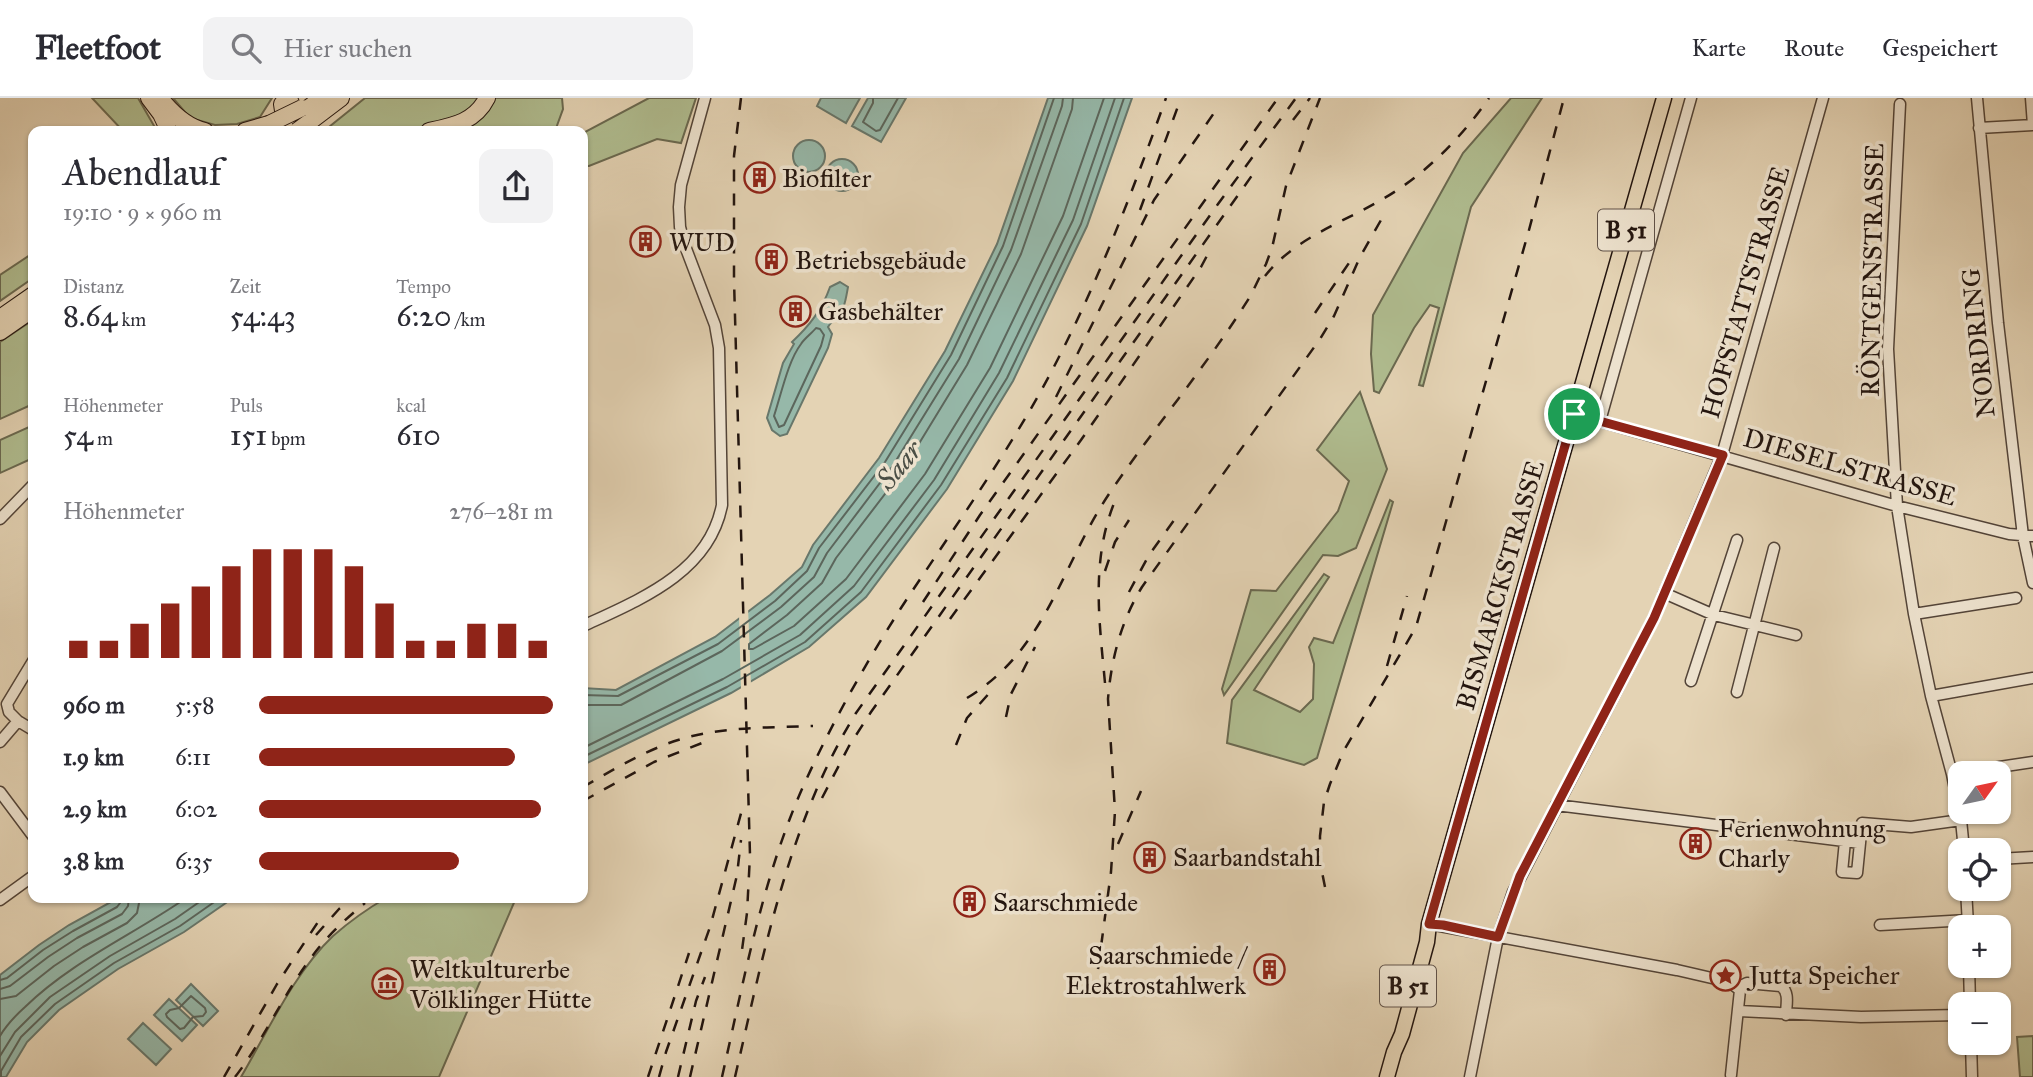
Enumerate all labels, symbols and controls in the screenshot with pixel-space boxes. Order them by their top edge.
search box [203,17,693,80]
text: Fleetfoot [35,28,161,68]
icon: search [227,29,265,67]
text: Hier suchen [283,32,412,64]
text: Karte [1691,33,1746,63]
text: Route [1784,33,1844,63]
text: Gespeichert [1882,33,1998,63]
street label: RÖNTGENSTRASSE [1854,143,1890,397]
text: Abendlauf [63,149,222,195]
button: share [479,149,553,223]
building icon: Biofilter [742,161,776,195]
place label: Biofilter [782,162,871,194]
street label: HOFSTATTSTRASSE [1694,162,1796,422]
text: 19:10 · 9 × 960 m [63,198,222,226]
road number: B 51 [1598,210,1654,250]
building icon: WUD [629,225,663,259]
place label: WUD [669,226,735,258]
building icon: Betriebsgebäude [755,243,789,277]
place label: Betriebsgebäude [795,244,966,276]
street label: NORDRING [1954,267,2002,419]
text: Distanz [63,275,124,298]
text: Zeit [230,275,261,298]
text: Tempo [396,275,451,298]
building icon: Gasbehälter [778,294,812,328]
place label: Gasbehälter [818,295,943,327]
text: 8.64 [63,298,117,334]
text: 54:43 [230,298,296,334]
text: 6:20 [396,298,452,334]
text: km [117,308,146,331]
text: /km [452,308,486,331]
pin [1544,384,1604,444]
text: Höhenmeter [63,394,163,417]
text: Puls [230,394,263,417]
text: kcal [396,394,426,417]
icon: arrive [1555,395,1593,433]
text: 54 [63,417,93,453]
text: 151 [230,417,267,453]
text: 610 [396,417,441,453]
street label: DIESELSTRASSE [1740,421,1960,513]
text: m [93,427,113,450]
text: bpm [267,427,306,450]
water label: Saar [868,432,930,498]
street label: BISMARCKSTRASSE [1449,456,1551,714]
text: Höhenmeter [63,497,184,525]
text: 276–281 m [449,497,553,525]
text: 960 m [63,691,125,719]
text: 5:58 [175,691,214,719]
text: 1.9 km [63,743,124,771]
text: 6:11 [175,743,211,771]
north arrow [1948,761,2011,824]
map controls [1948,761,2011,1055]
text: 2.9 km [63,795,127,823]
text: 6:02 [175,795,217,823]
place label: Ferienwohnung Charly [1718,812,1886,874]
building icon: Ferienwohnung Charly [1678,826,1712,860]
button: locate [1948,838,2011,901]
building icon: Saarbandstahl [1133,840,1167,874]
place label: Saarbandstahl [1173,841,1322,873]
text: 3.8 km [63,847,124,875]
text: 6:35 [175,847,212,875]
building icon: Saarschmiede [953,885,987,919]
place label: Saarschmiede [993,886,1138,918]
button: + [1948,915,2011,978]
place label: Saarschmiede / Elektrostahlwerk [1065,939,1248,1001]
place label: Weltkulturerbe Völklinger Hütte [409,953,592,1015]
building icon: Saarschmiede / Elektrostahlwerk [1252,953,1286,987]
place icon: Jutta Speicher [1709,958,1743,992]
place label: Jutta Speicher [1746,959,1900,991]
road number: B 51 [1380,966,1436,1006]
museum icon: Weltkulturerbe Völklinger Hütte [370,967,404,1001]
button: − [1948,992,2011,1055]

